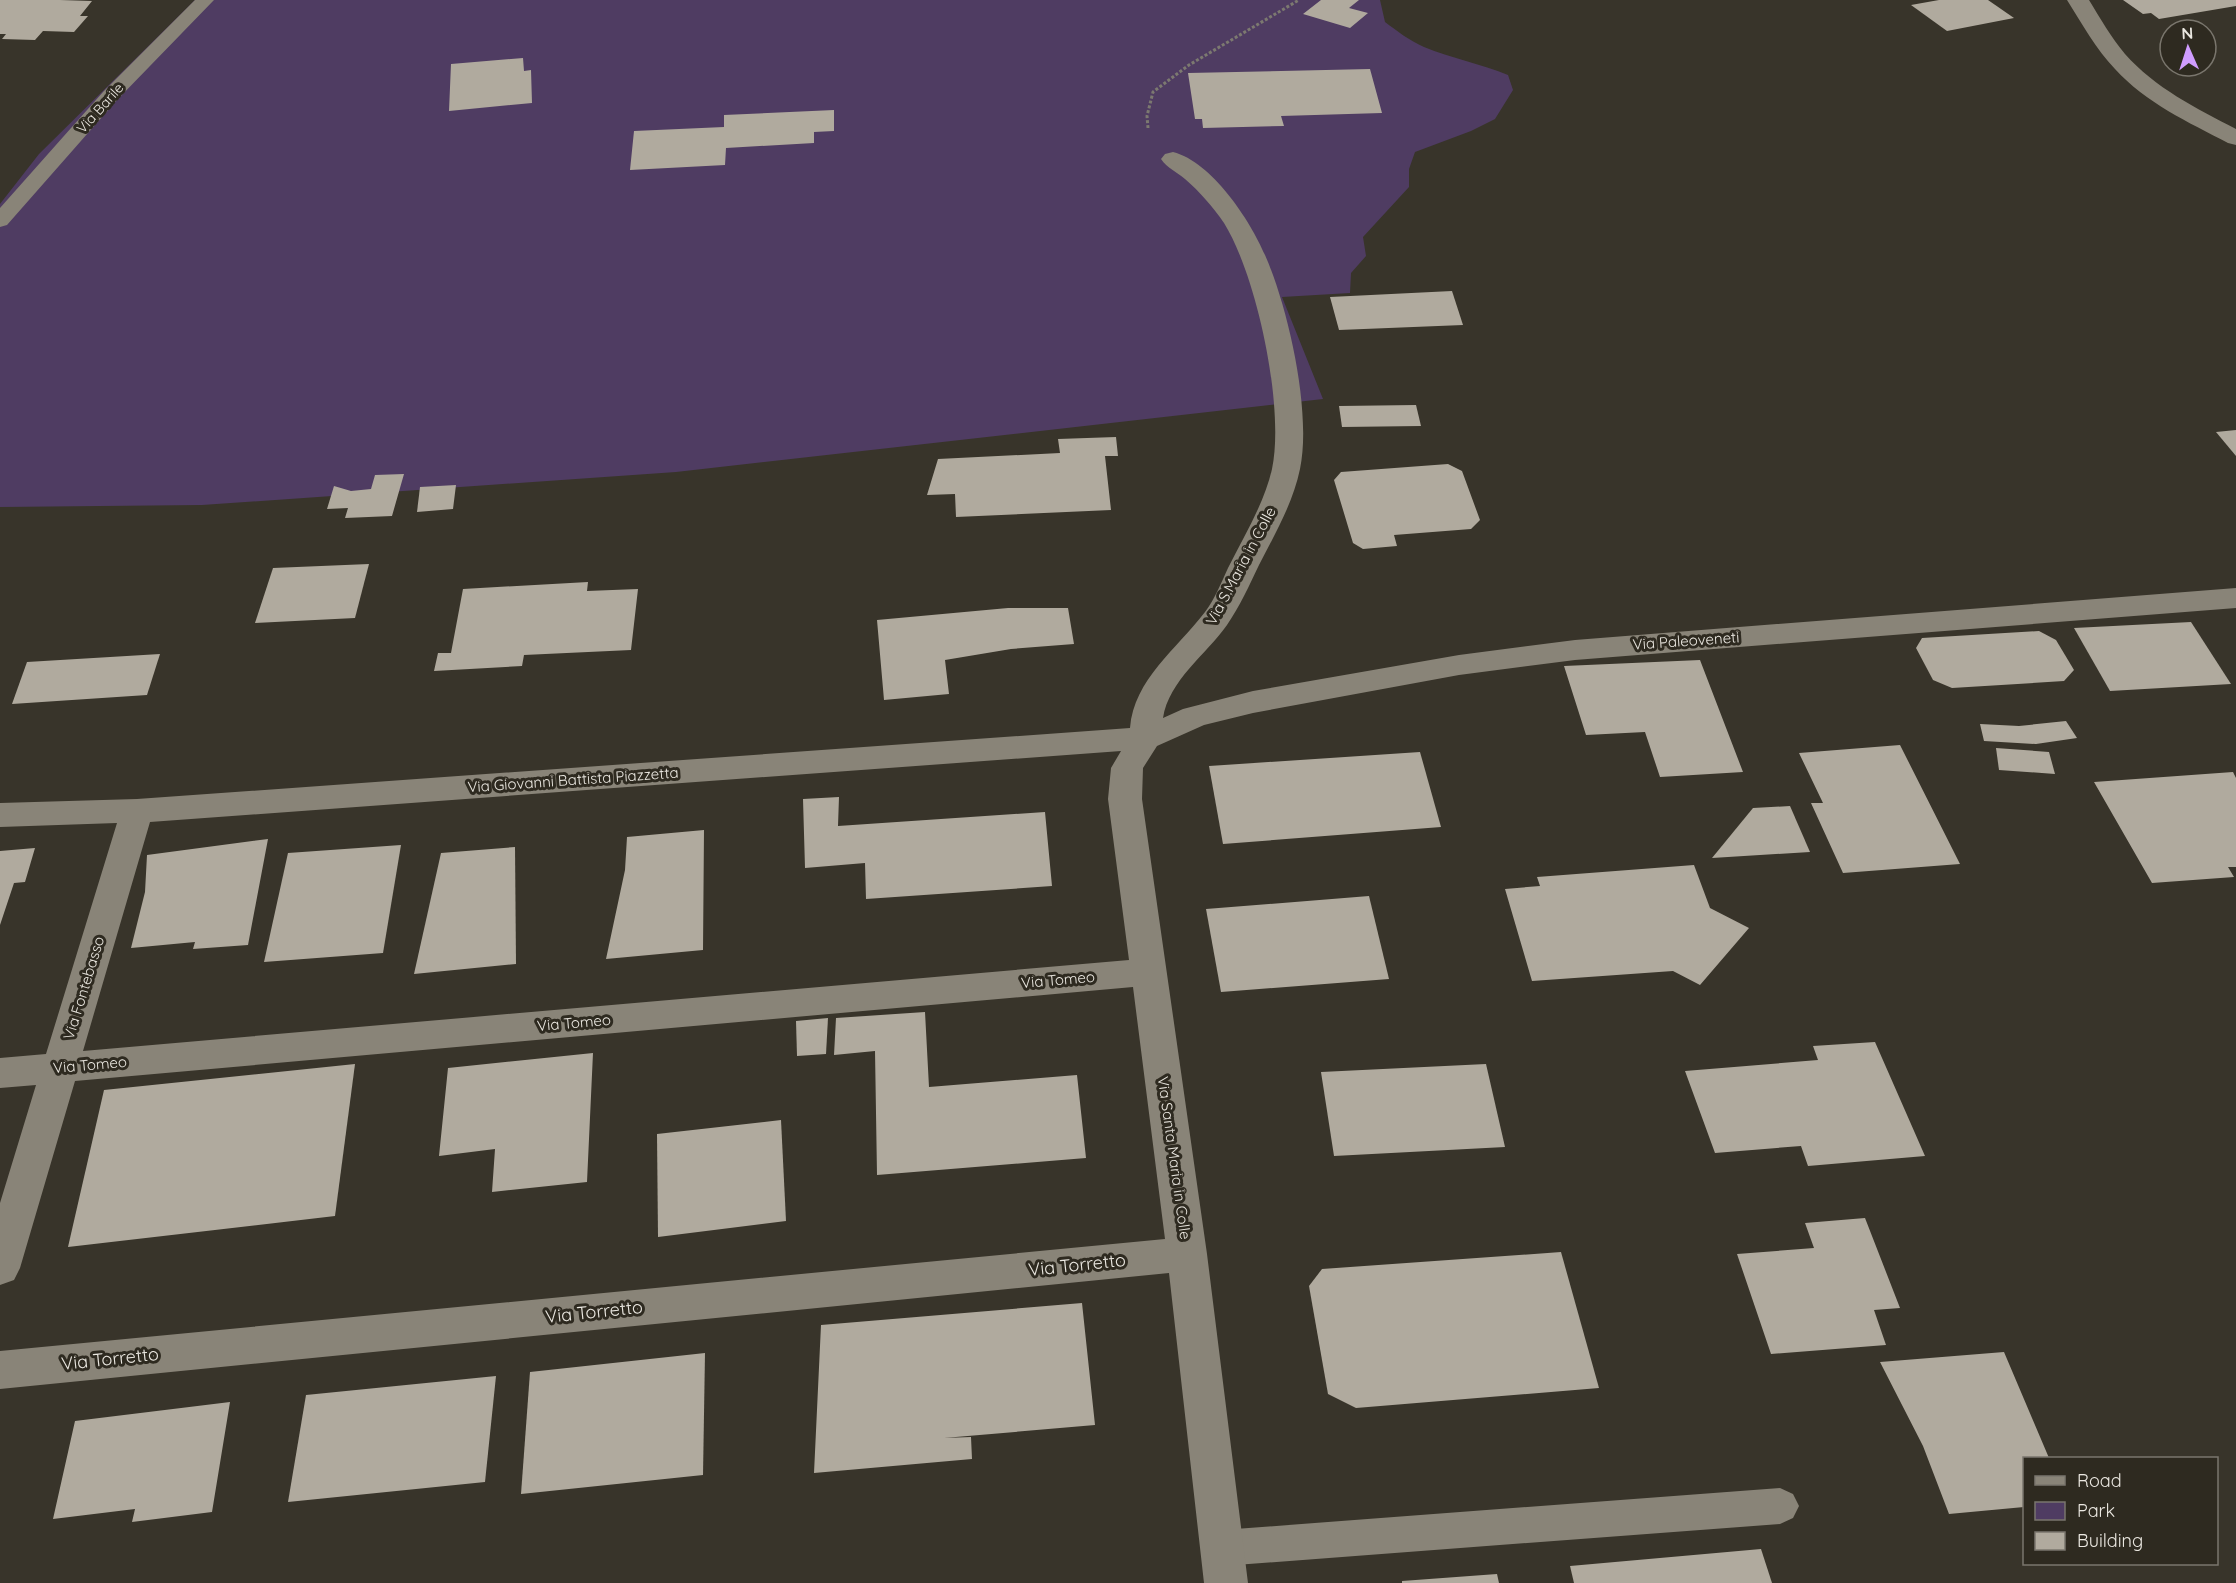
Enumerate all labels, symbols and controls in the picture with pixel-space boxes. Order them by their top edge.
north arrow [2158,18,2218,78]
text: N [2181,23,2194,43]
street label: Via Barile [73,79,127,137]
street label: Via S.Maria in Colle [1201,503,1280,628]
street label: Via Paleoveneti [1632,627,1740,654]
street label: Via Giovanni Battista Piazzetta [467,763,679,796]
street label: Via Fontebasso [59,934,108,1042]
street label: Via Tomeo [1020,967,1096,992]
street label: Via Tomeo [536,1010,612,1035]
street label: Via Tomeo [52,1052,128,1077]
street label: Via Santa Maria in Colle [1154,1075,1195,1241]
street label: Via Torretto [1027,1248,1127,1281]
street label: Via Torretto [544,1295,644,1328]
street label: Via Torretto [60,1342,160,1375]
legend [2023,1457,2218,1565]
text: Road [2077,1469,2122,1492]
text: Park [2077,1499,2115,1522]
text: Building [2077,1529,2143,1552]

